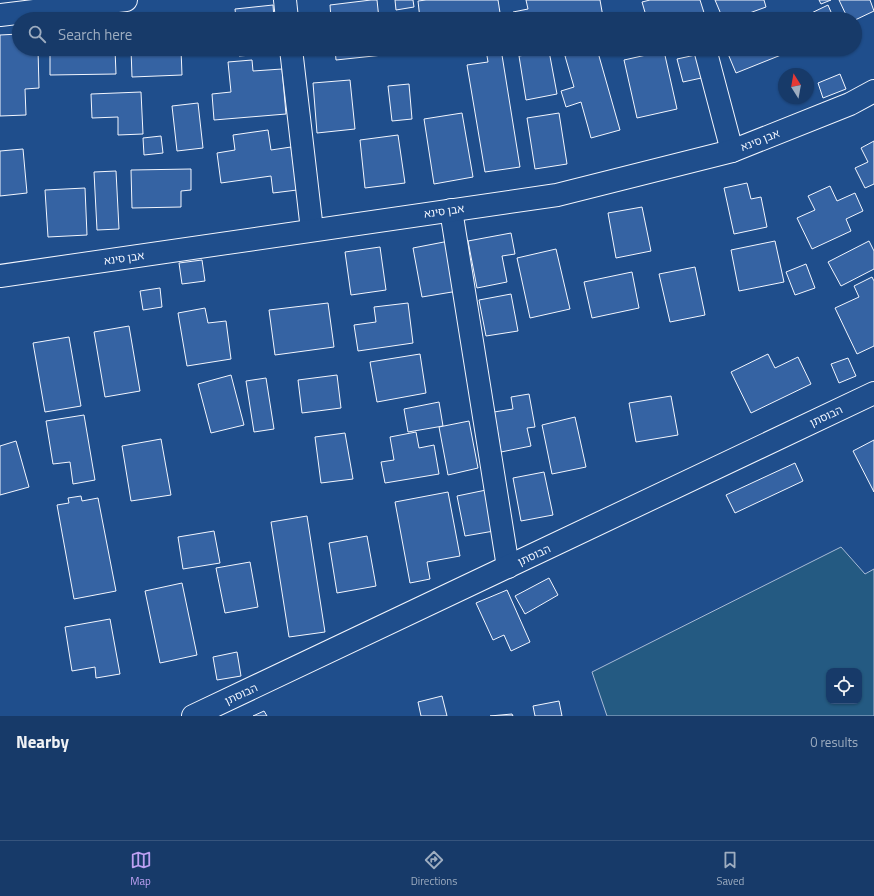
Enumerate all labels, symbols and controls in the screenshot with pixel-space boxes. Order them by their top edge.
search box [12,12,862,56]
icon: search [26,23,48,45]
text: Search here [58,23,132,46]
north arrow [778,68,814,104]
street label: אבן סינא [738,125,782,155]
street label: אבן סינא [423,200,465,222]
street label: אבן סינא [103,247,145,269]
street label: הבוסתן [807,401,845,431]
street label: הבוסתן [515,540,553,570]
map controls [826,668,862,704]
button: locate [826,668,862,704]
street label: הבוסתן [222,679,260,709]
text: Nearby [16,729,69,755]
text: 0 results [810,732,858,752]
tab: Map [130,849,152,889]
tab: Directions [411,849,457,889]
tab: Saved [716,849,744,889]

